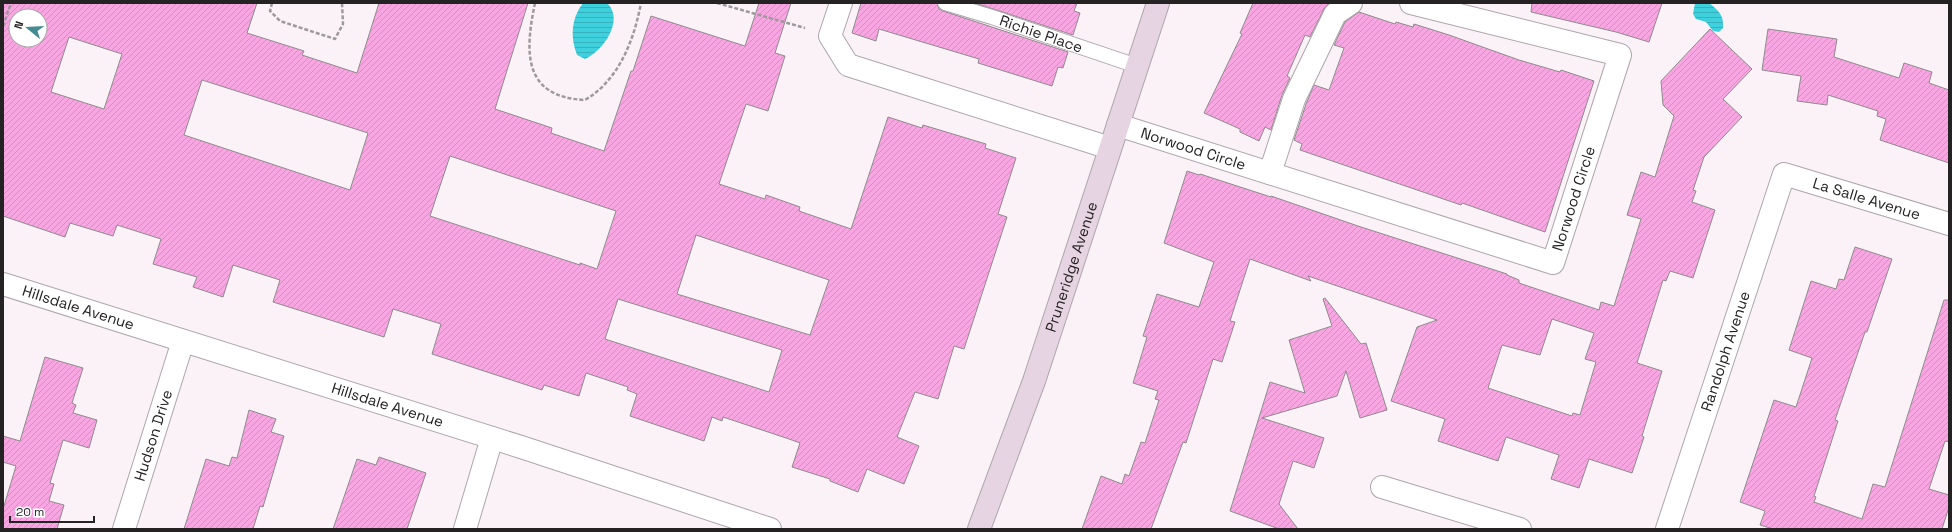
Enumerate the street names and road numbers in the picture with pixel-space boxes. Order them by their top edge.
street label: Richie Place [997,10,1085,57]
street label: Norwood Circle [1139,123,1248,174]
street label: Norwood Circle [1547,144,1599,253]
street label: La Salle Avenue [1811,173,1923,224]
street label: Pruneridge Avenue [1041,199,1101,334]
street label: Hillsdale Avenue [20,281,137,334]
street label: Randolph Avenue [1696,289,1754,414]
street label: Hillsdale Avenue [329,378,446,431]
street label: Hudson Drive [130,387,176,483]

